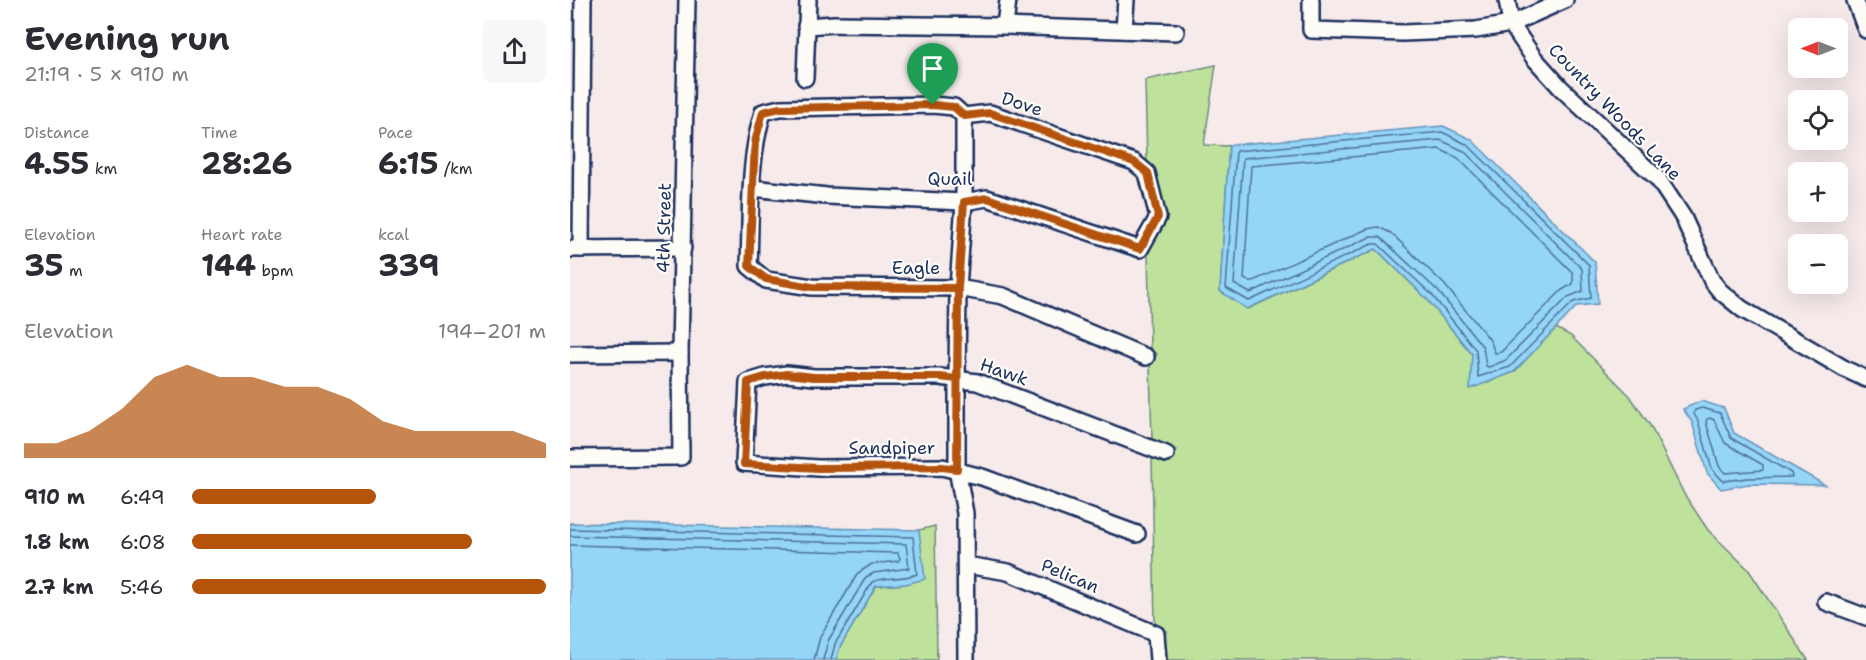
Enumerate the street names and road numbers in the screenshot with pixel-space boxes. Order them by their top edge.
street label: Country Woods Lane [1543,38,1687,186]
street label: Dove [998,86,1046,122]
street label: Quail [928,167,973,191]
street label: 4th Street [651,182,677,273]
street label: Eagle [892,256,940,280]
street label: Hawk [977,353,1031,391]
street label: Sandpiper [849,436,935,460]
street label: Pelican [1037,553,1103,599]

